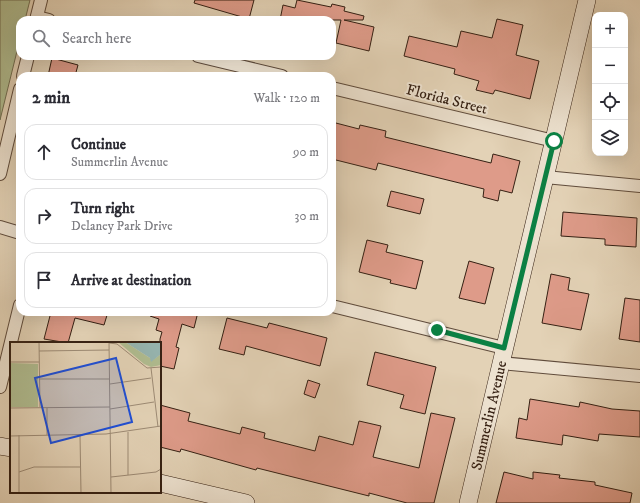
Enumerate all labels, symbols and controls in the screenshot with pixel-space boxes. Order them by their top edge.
map controls [592,12,628,156]
button: + [592,12,628,48]
search box [16,16,336,60]
icon: search [30,27,52,49]
text: Search here [62,29,131,48]
button: − [592,48,628,84]
street label: Florida Street [404,80,490,119]
button: locate [592,84,628,120]
text: 2 min [32,87,70,109]
text: Walk · 120 m [254,90,320,106]
button: layers [592,120,628,156]
route start [545,132,563,150]
text: Continue [71,135,126,154]
icon: ahead [33,141,55,163]
text: 90 m [293,144,319,160]
text: Summerlin Avenue [71,154,168,170]
text: Turn right [71,199,134,218]
icon: right [33,205,55,227]
text: 30 m [295,208,319,224]
text: Delaney Park Drive [71,218,173,234]
icon: arrive [33,269,55,291]
text: Arrive at destination [71,271,191,290]
route end [428,321,446,339]
inset map [10,342,161,493]
street label: Summerlin Avenue [467,359,511,472]

